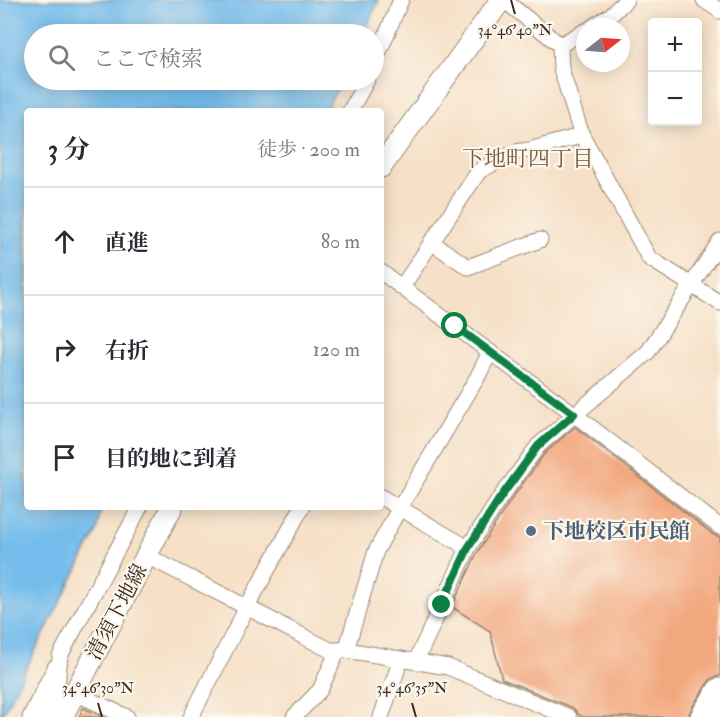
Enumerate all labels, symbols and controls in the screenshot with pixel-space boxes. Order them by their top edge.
north arrow [576,18,630,72]
map controls [648,18,702,126]
button: + [648,18,702,72]
text: 34°46'40"N [478,21,553,40]
search box [24,24,384,90]
icon: search [45,41,78,74]
text: ここで検索 [93,45,203,73]
button: − [648,72,702,126]
text: 3 分 [48,134,89,166]
text: 徒歩 · 200 m [257,137,360,162]
district label: 下地町四丁目 [462,145,594,173]
icon: ahead [48,225,81,258]
text: 直進 [105,229,149,257]
text: 80 m [321,229,360,254]
route start [441,312,467,338]
icon: right [48,333,81,366]
text: 右折 [105,337,149,365]
text: 120 m [313,337,360,362]
icon: arrive [48,441,81,474]
text: 目的地に到着 [105,445,237,473]
place label: 下地校区市民館 [543,518,690,545]
marker: 下地校区市民館 [524,524,538,538]
street label: 清須下地線 [80,559,154,665]
route end [428,591,454,617]
text: 34°46'30"N [62,679,135,698]
text: 34°46'35"N [377,679,448,698]

